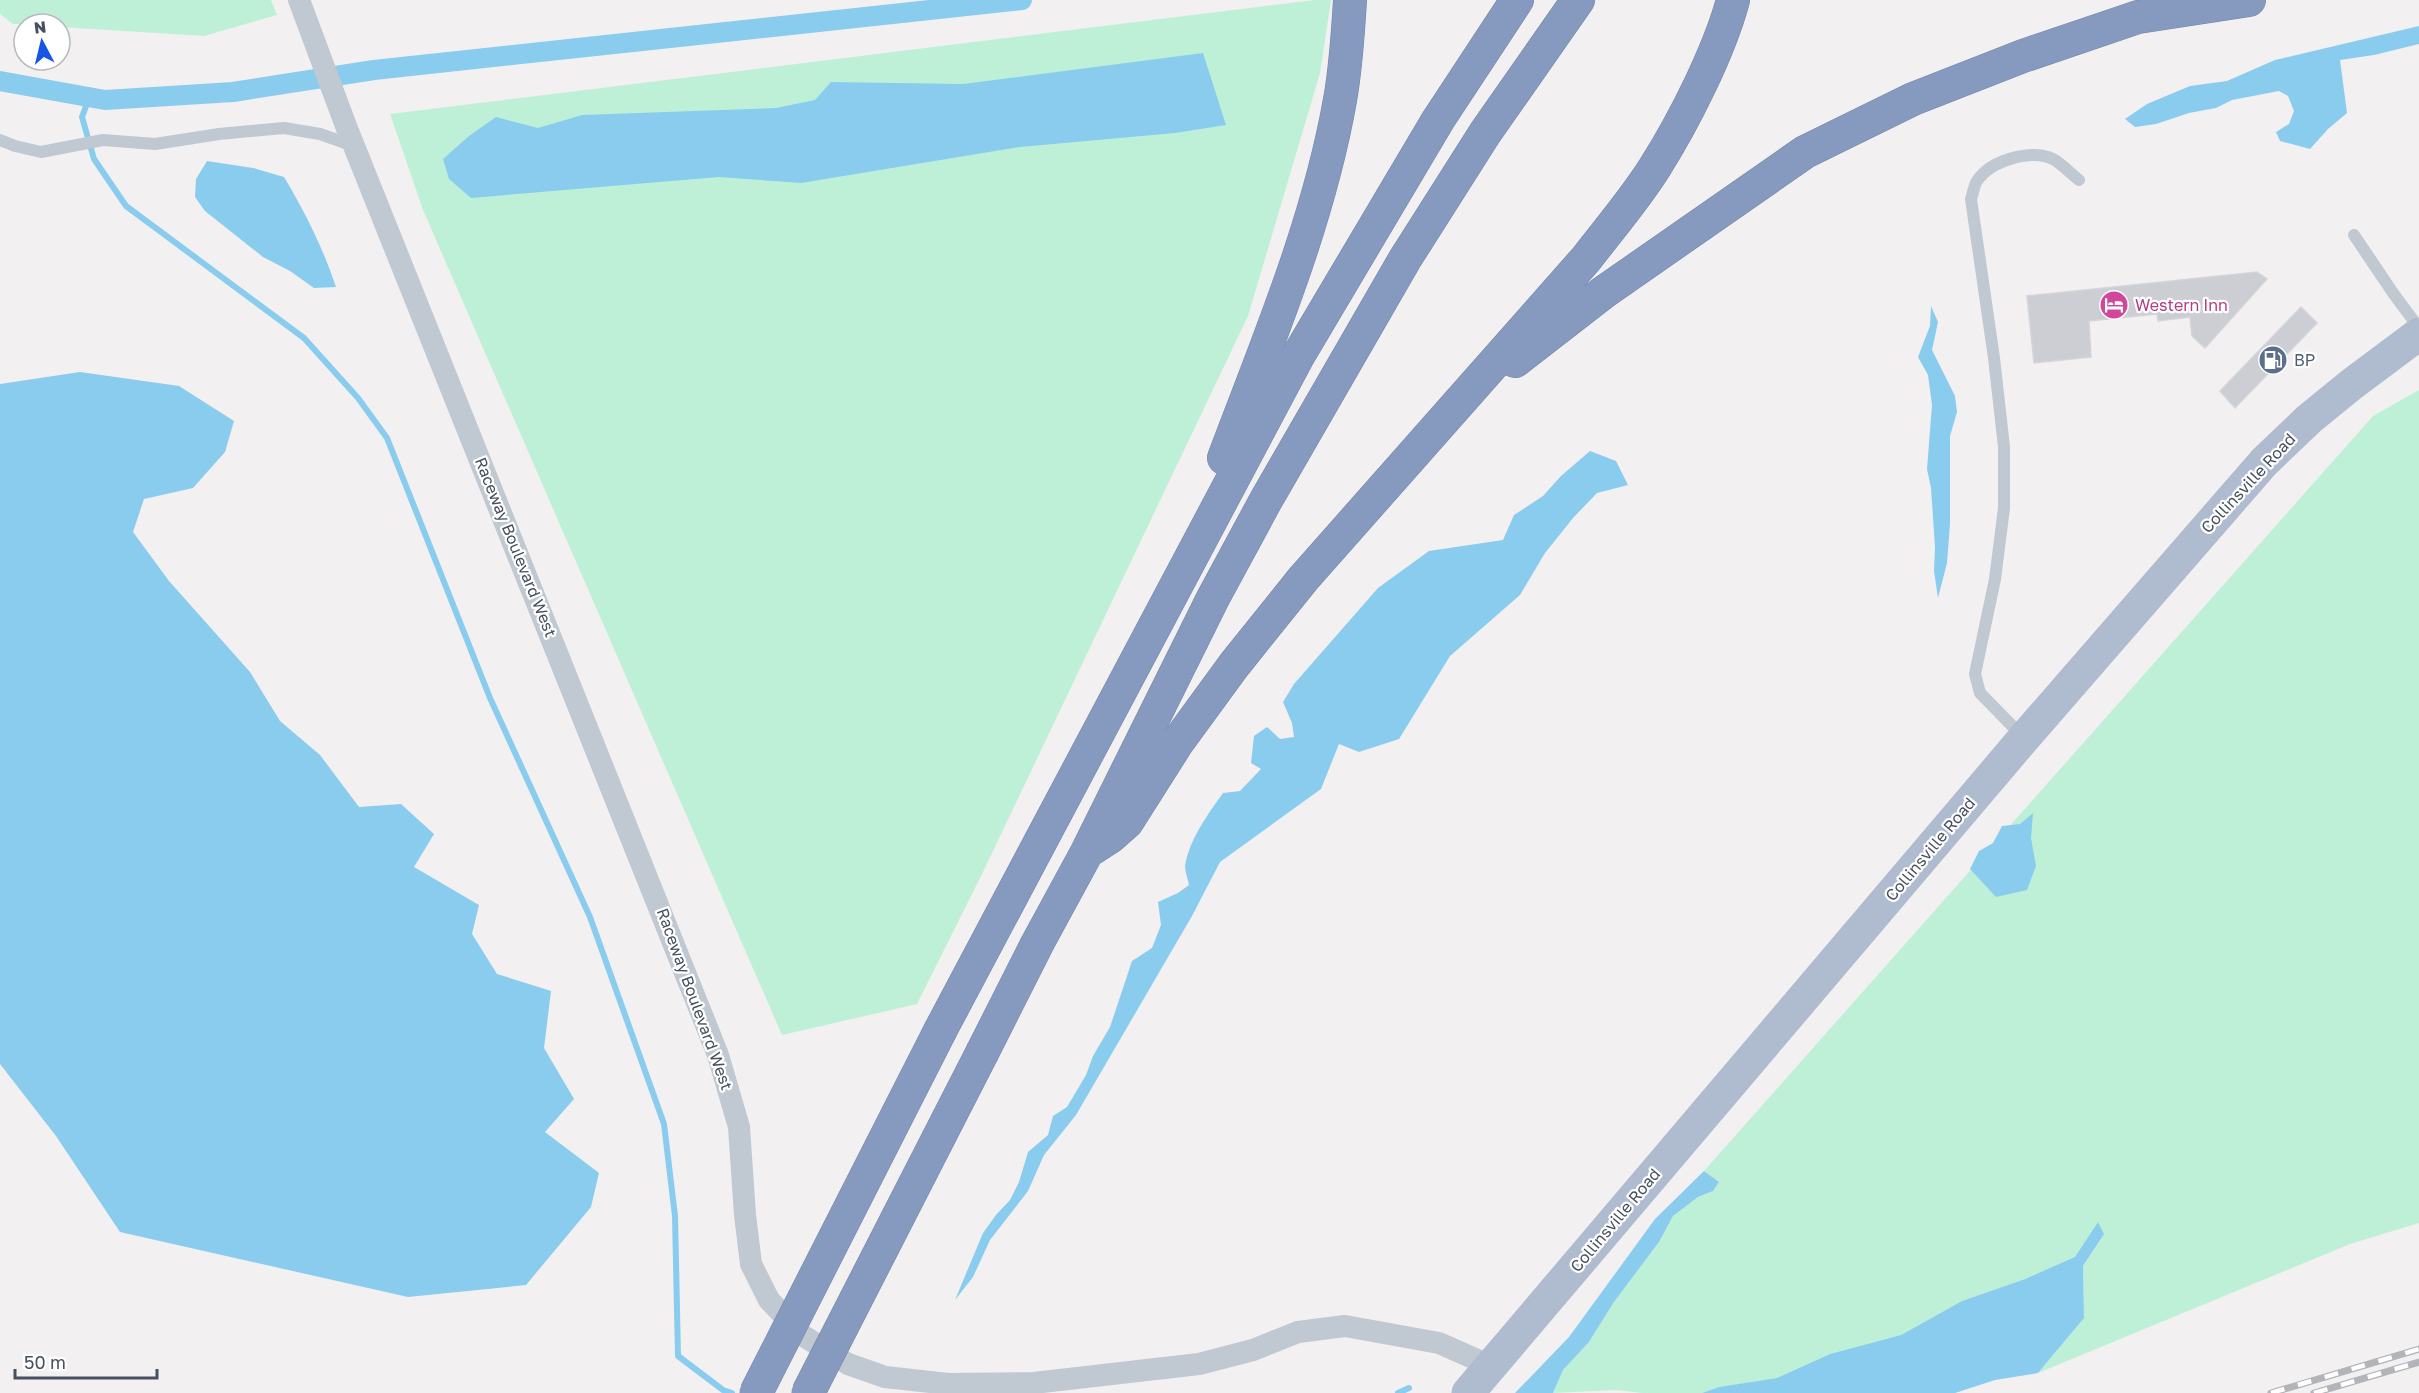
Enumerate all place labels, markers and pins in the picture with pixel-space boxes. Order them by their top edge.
hotel icon: Western Inn [2098,289,2130,321]
place label: Western Inn [2135,295,2228,315]
fuel station icon: BP [2257,344,2289,376]
place label: BP [2294,350,2315,370]

